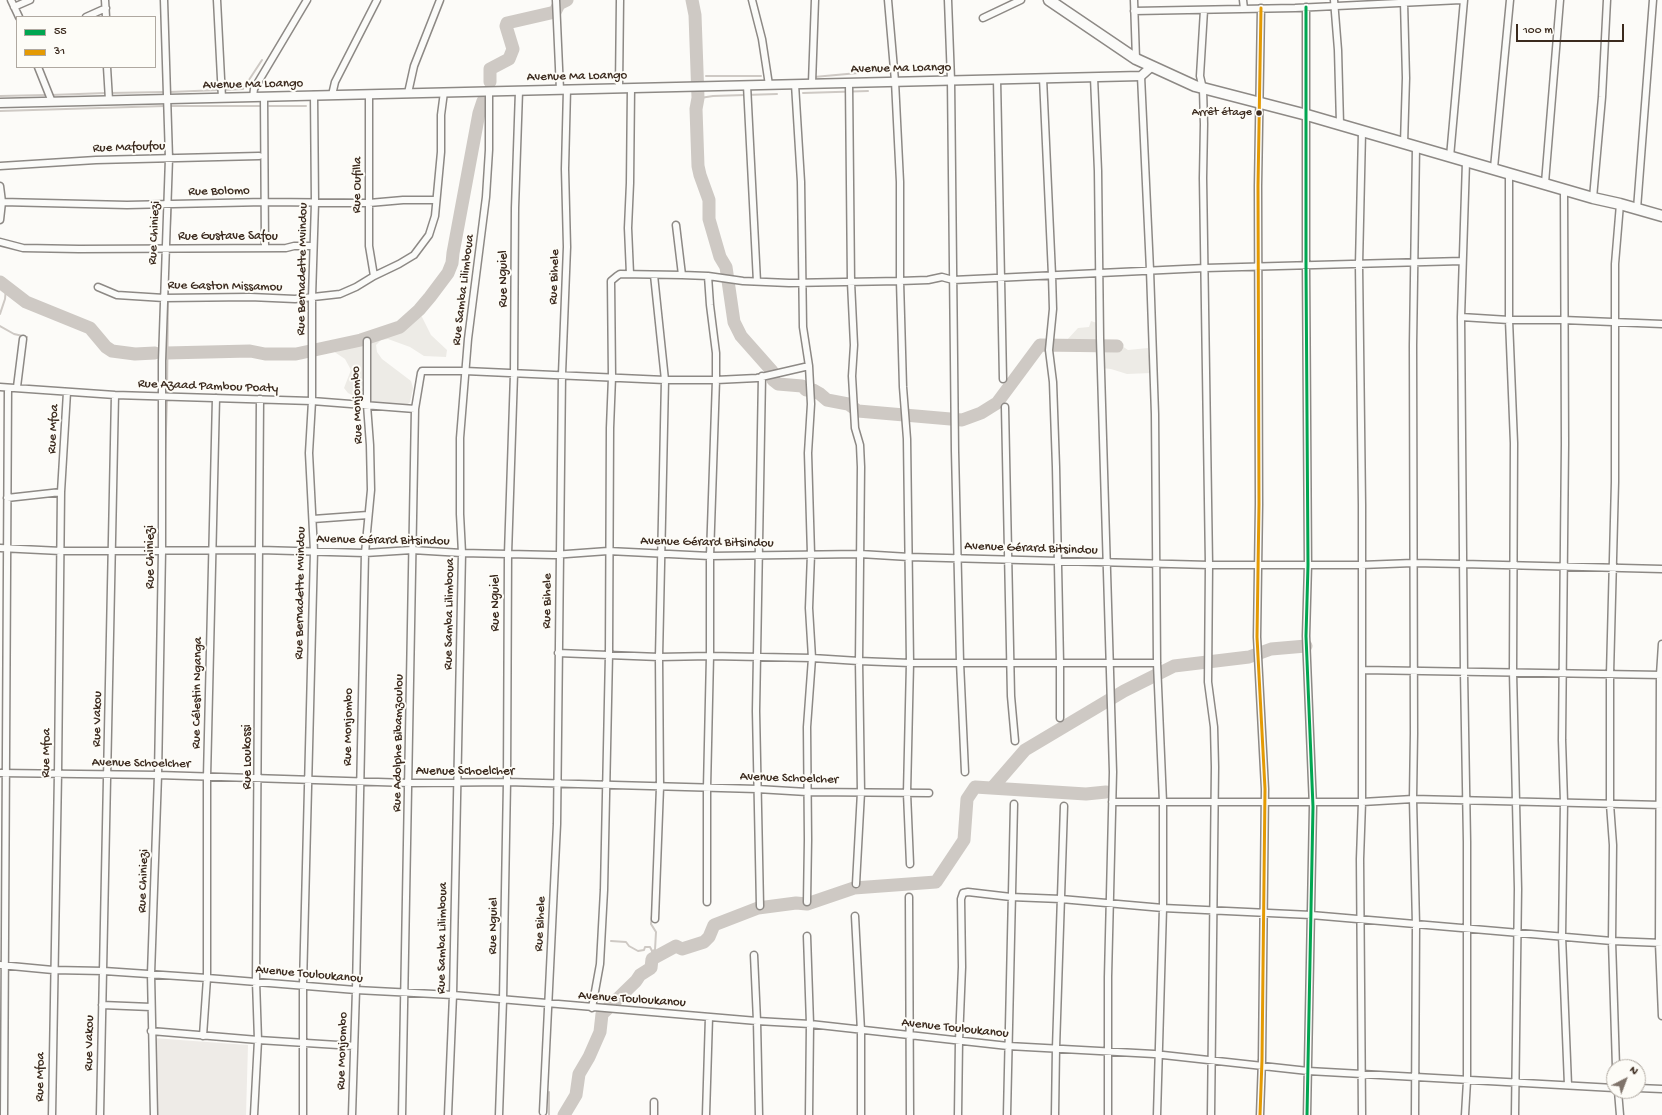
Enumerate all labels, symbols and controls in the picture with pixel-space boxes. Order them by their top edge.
legend [16,16,156,68]
scale bar [1518,16,1626,42]
text: 100 m [1523,24,1553,38]
text: 55 [54,25,67,39]
text: 31 [54,45,65,59]
street label: Avenue Ma Loango [851,60,951,78]
street label: Avenue Ma Loango [527,68,627,86]
street label: Avenue Ma Loango [203,76,303,94]
place label: Arrêt étage [1192,106,1252,120]
marker: Arrêt étage [1254,108,1264,118]
street label: Rue Mafoufou [92,139,166,157]
street label: Rue Oufilla [350,157,366,213]
street label: Rue Bolomo [188,184,250,200]
street label: Rue Chiniezi [146,201,164,265]
street label: Rue Bernadette Mvindou [294,202,312,336]
street label: Rue Gustave Safou [178,229,278,245]
street label: Rue Samba Lilimboua [449,234,479,346]
street label: Rue Bihele [546,249,564,305]
street label: Rue Nguiel [496,250,512,308]
street label: Rue Gaston Missamou [167,278,283,296]
street label: Rue Monjombo [349,366,367,444]
street label: Rue Azaad Pambou Poaty [138,377,278,397]
street label: Rue Mfoa [45,404,63,454]
street label: Rue Chiniezi [143,525,159,589]
street label: Rue Bernadette Mvindou [292,526,310,660]
street label: Avenue Gérard Bitsindou [316,532,450,550]
street label: Avenue Gérard Bitsindou [640,534,774,552]
street label: Avenue Gérard Bitsindou [964,539,1098,559]
street label: Rue Samba Lilimboua [441,558,459,670]
street label: Rue Bihele [540,573,556,629]
street label: Rue Nguiel [488,574,504,632]
street label: Rue Célestin Nganga [189,637,207,749]
street label: Rue Adolphe Bibamzoulou [390,674,408,812]
street label: Rue Monjombo [341,688,357,766]
street label: Rue Vakou [90,691,106,747]
street label: Rue Loukossi [240,724,256,790]
street label: Rue Mfoa [39,728,55,778]
street label: Avenue Schoelcher [92,755,190,773]
street label: Avenue Schoelcher [416,764,514,780]
street label: Avenue Schoelcher [739,769,839,789]
street label: Rue Chiniezi [135,849,153,913]
street label: Rue Samba Lilimboua [434,882,452,994]
street label: Rue Bihele [532,896,550,952]
street label: Rue Nguiel [486,897,502,955]
street label: Avenue Touloukanou [255,963,363,987]
street label: Avenue Touloukanou [578,988,686,1012]
street label: Rue Monjombo [334,1012,352,1090]
street label: Rue Vakou [82,1015,98,1071]
street label: Avenue Touloukanou [901,1016,1009,1042]
street label: Rue Mfoa [33,1052,49,1102]
north arrow [1606,1059,1646,1099]
text: N [1627,1064,1640,1078]

